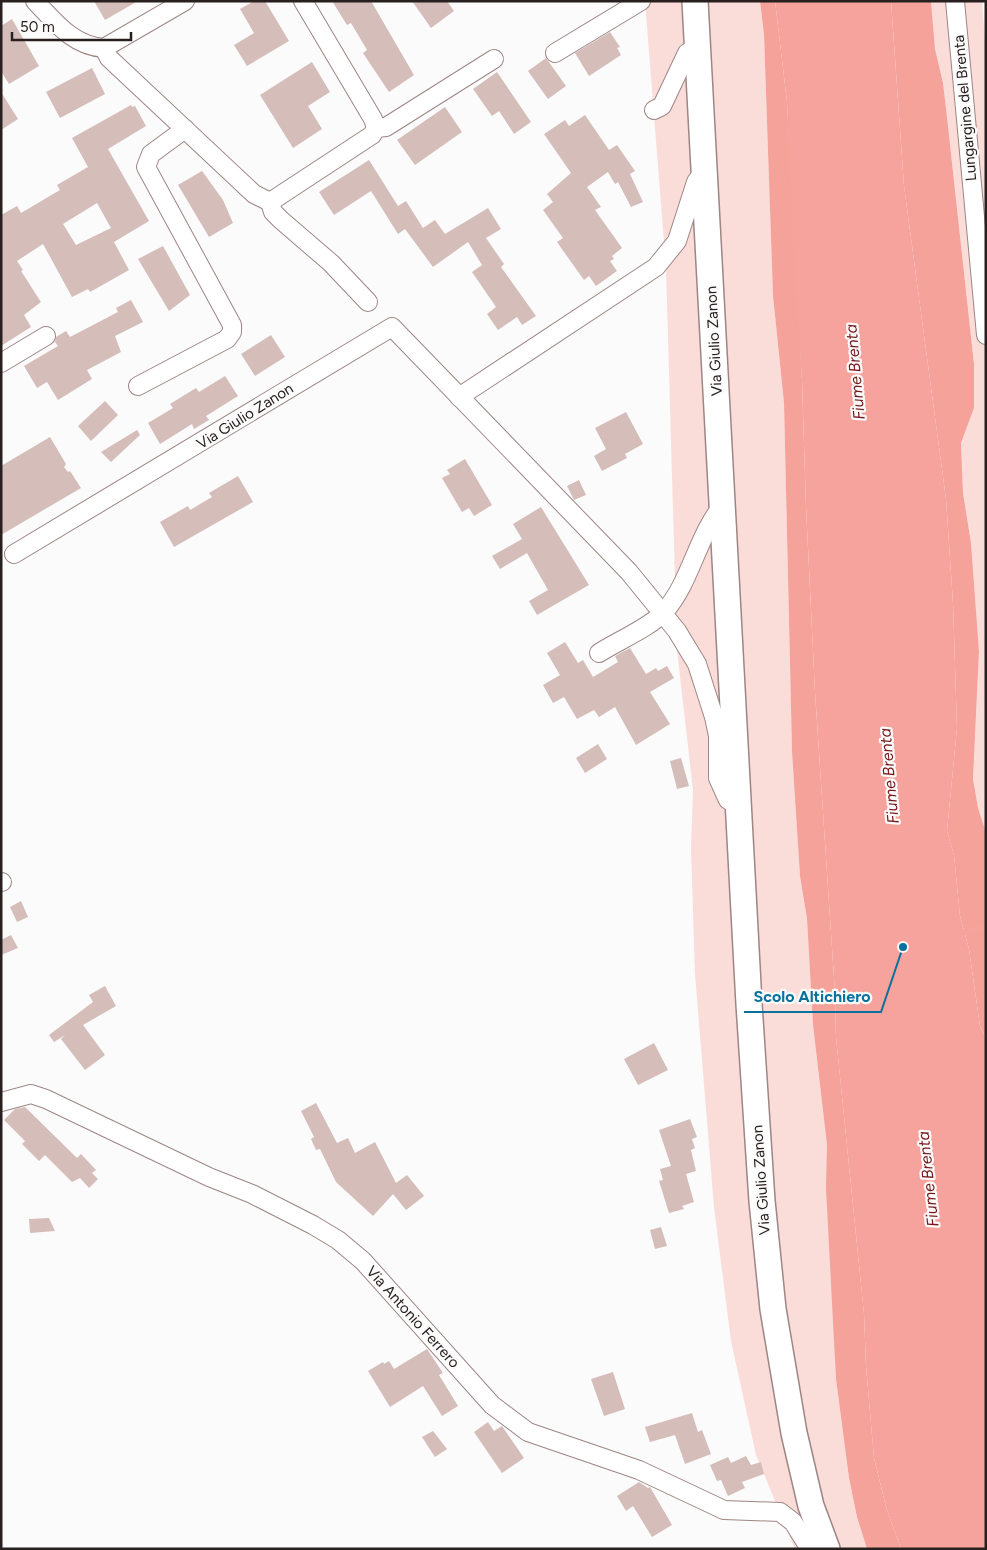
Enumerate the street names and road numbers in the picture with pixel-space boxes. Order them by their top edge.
street label: Lungargine del Brenta [950,34,980,182]
street label: Via Giulio Zanon [702,285,726,397]
street label: Via Giulio Zanon [193,379,297,453]
street label: Via Giulio Zanon [748,1124,774,1236]
street label: Via Antonio Ferrero [363,1262,464,1372]

